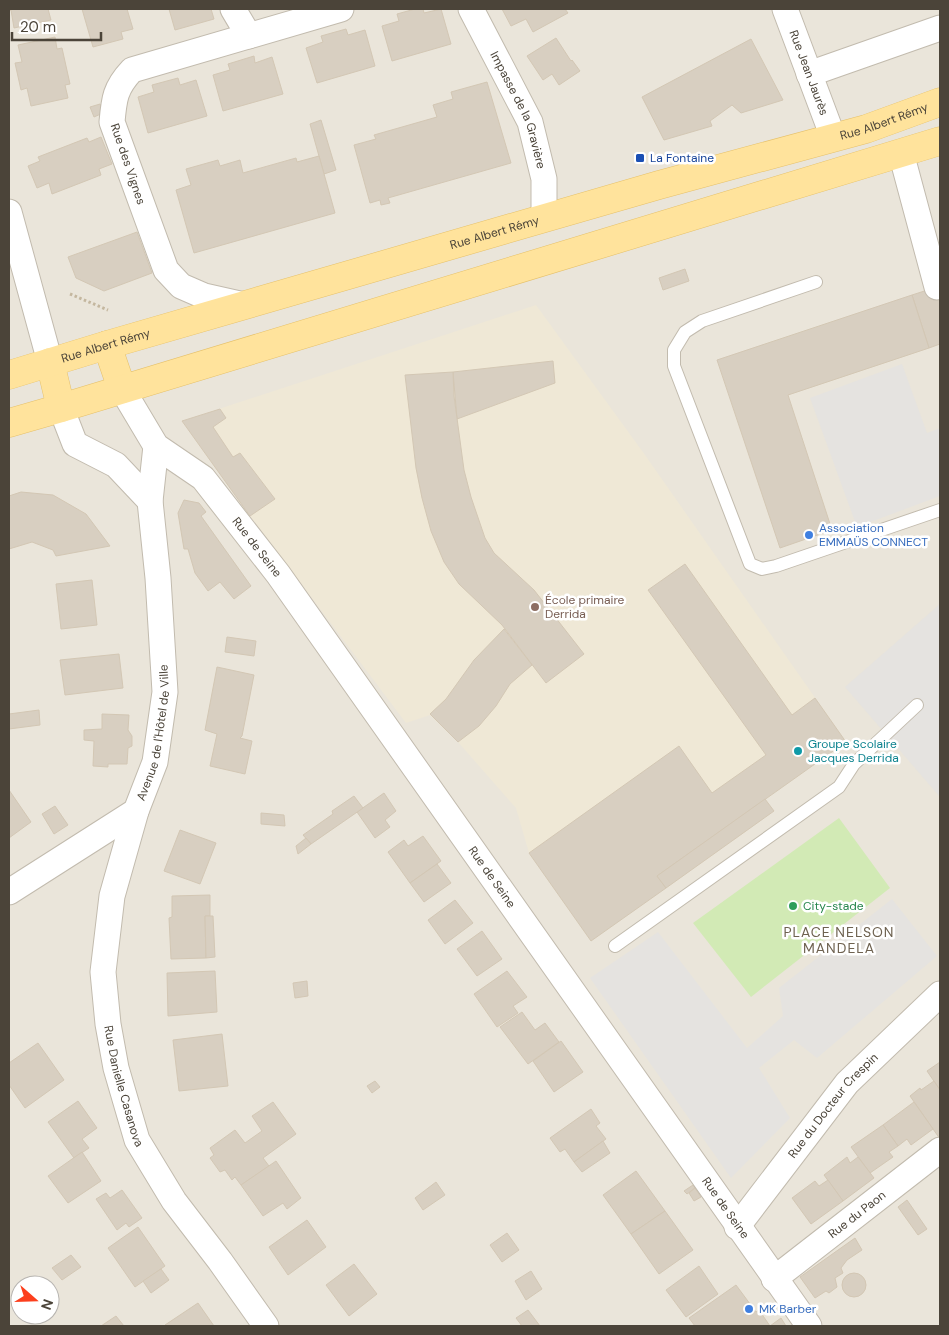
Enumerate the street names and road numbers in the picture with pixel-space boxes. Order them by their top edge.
street label: Rue Jean Jaurès [786,28,832,118]
street label: Impasse de la Gravière [486,48,549,171]
street label: Rue Albert Rémy [838,99,931,144]
street label: Rue des Vignes [107,121,149,207]
street label: Rue Albert Rémy [448,212,541,253]
street label: Rue Albert Rémy [59,325,152,367]
street label: Rue de Seine [229,514,286,581]
street label: Avenue de l'Hôtel de Ville [133,664,173,803]
street label: Rue de Seine [465,843,519,911]
street label: Rue Danielle Casanova [100,1024,147,1150]
street label: Rue du Docteur Crespin [784,1049,882,1161]
street label: Rue de Seine [698,1174,753,1242]
street label: Rue du Paon [825,1187,889,1242]

